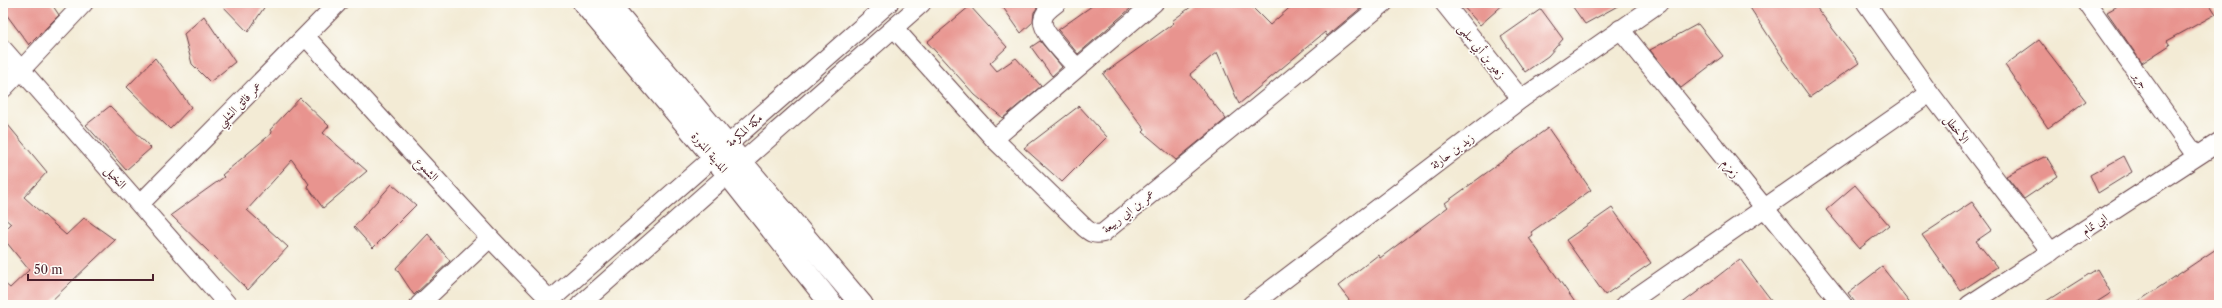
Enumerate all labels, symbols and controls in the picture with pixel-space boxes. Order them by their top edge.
street label: زهير بن أبي سلمى [1453,20,1509,84]
street label: جرير [2129,67,2152,91]
street label: عمر فائق الشلبي [213,78,268,133]
street label: مكة المكرمة [723,110,765,150]
street label: الأخطل [1940,111,1974,148]
street label: المدينة المنورة [688,128,732,177]
street label: زيد بن حارثة [1427,130,1477,172]
street label: الشموع [409,154,442,187]
street label: زمزم [1716,155,1743,183]
street label: النخيل [100,162,130,193]
street label: عمر بن ابي ربيعة [1099,186,1159,238]
street label: ابي تمام [2078,210,2112,241]
scale bar [28,256,153,282]
text: 50 m [34,262,63,277]

